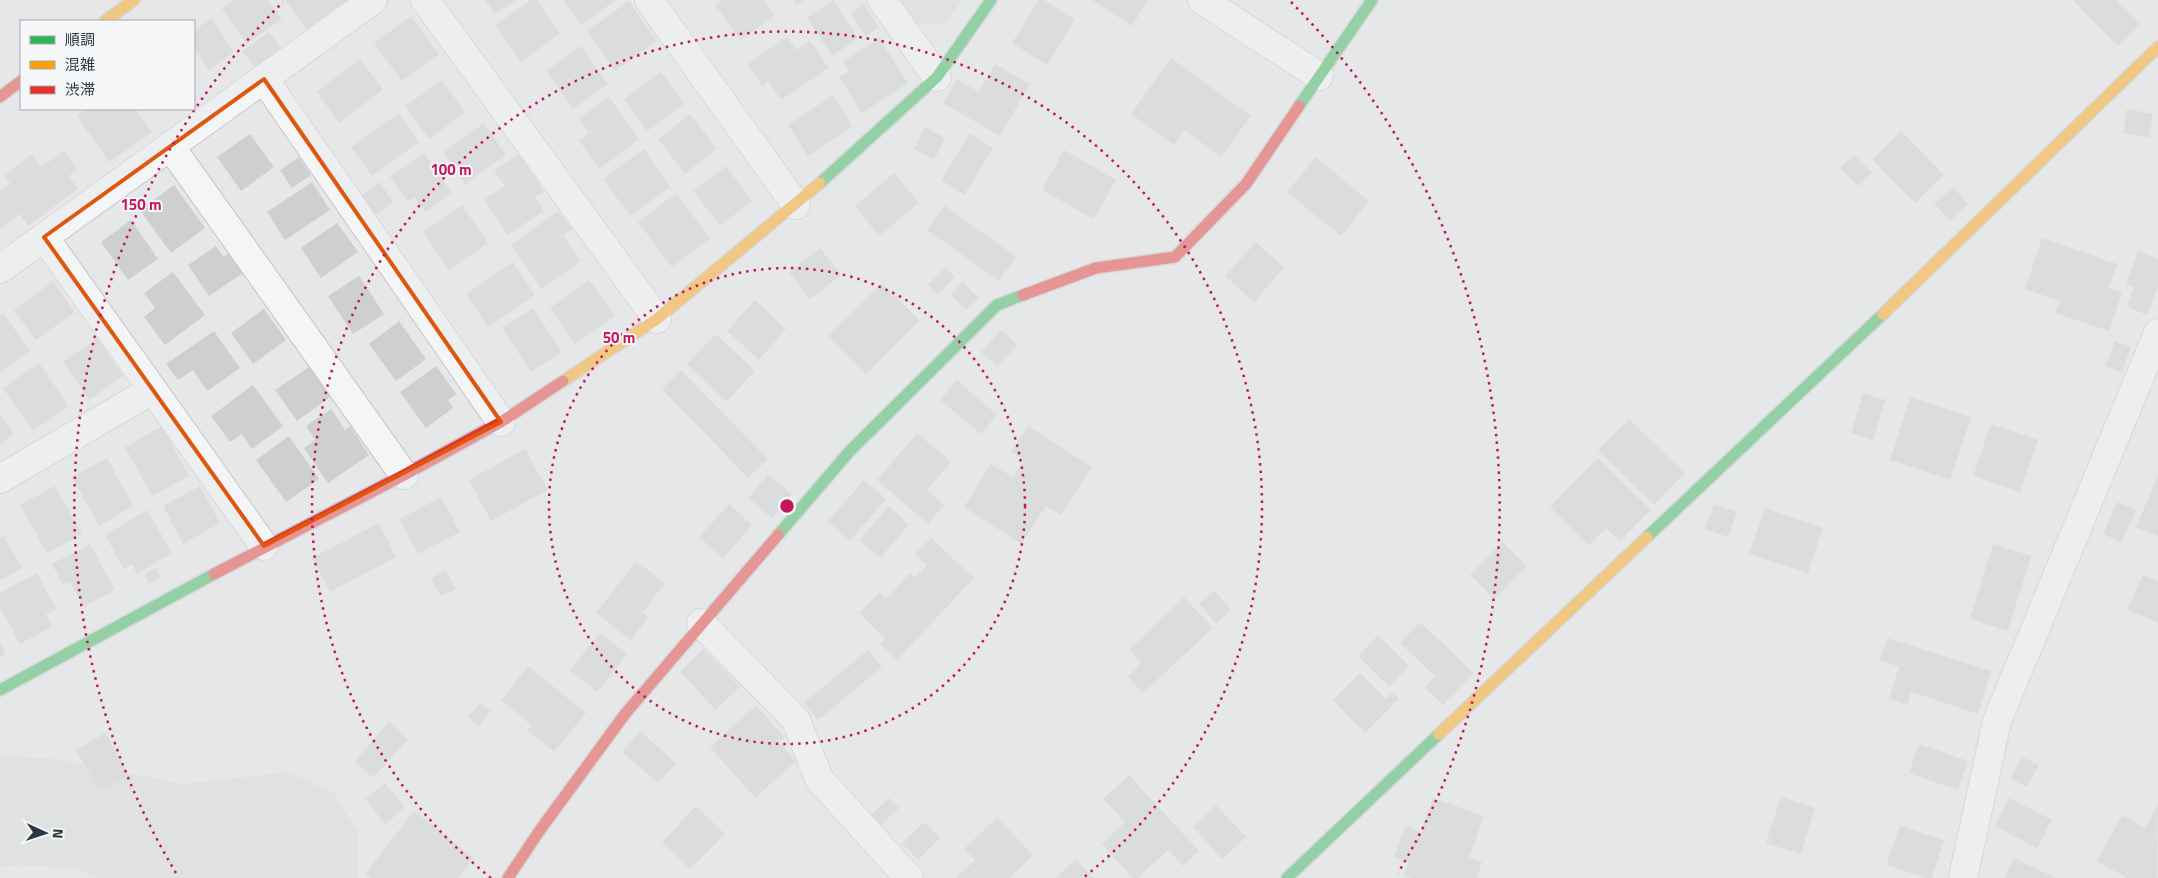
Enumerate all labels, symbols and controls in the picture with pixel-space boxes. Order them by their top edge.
legend [20,20,195,110]
text: 順調 [65,28,95,51]
text: 混雑 [65,53,95,76]
text: 渋滞 [65,78,95,101]
text: 100 m [430,158,472,181]
text: 150 m [120,193,162,216]
text: 50 m [603,326,635,349]
centre of rings [778,497,796,515]
north arrow [20,808,70,858]
text: N [48,828,69,839]

